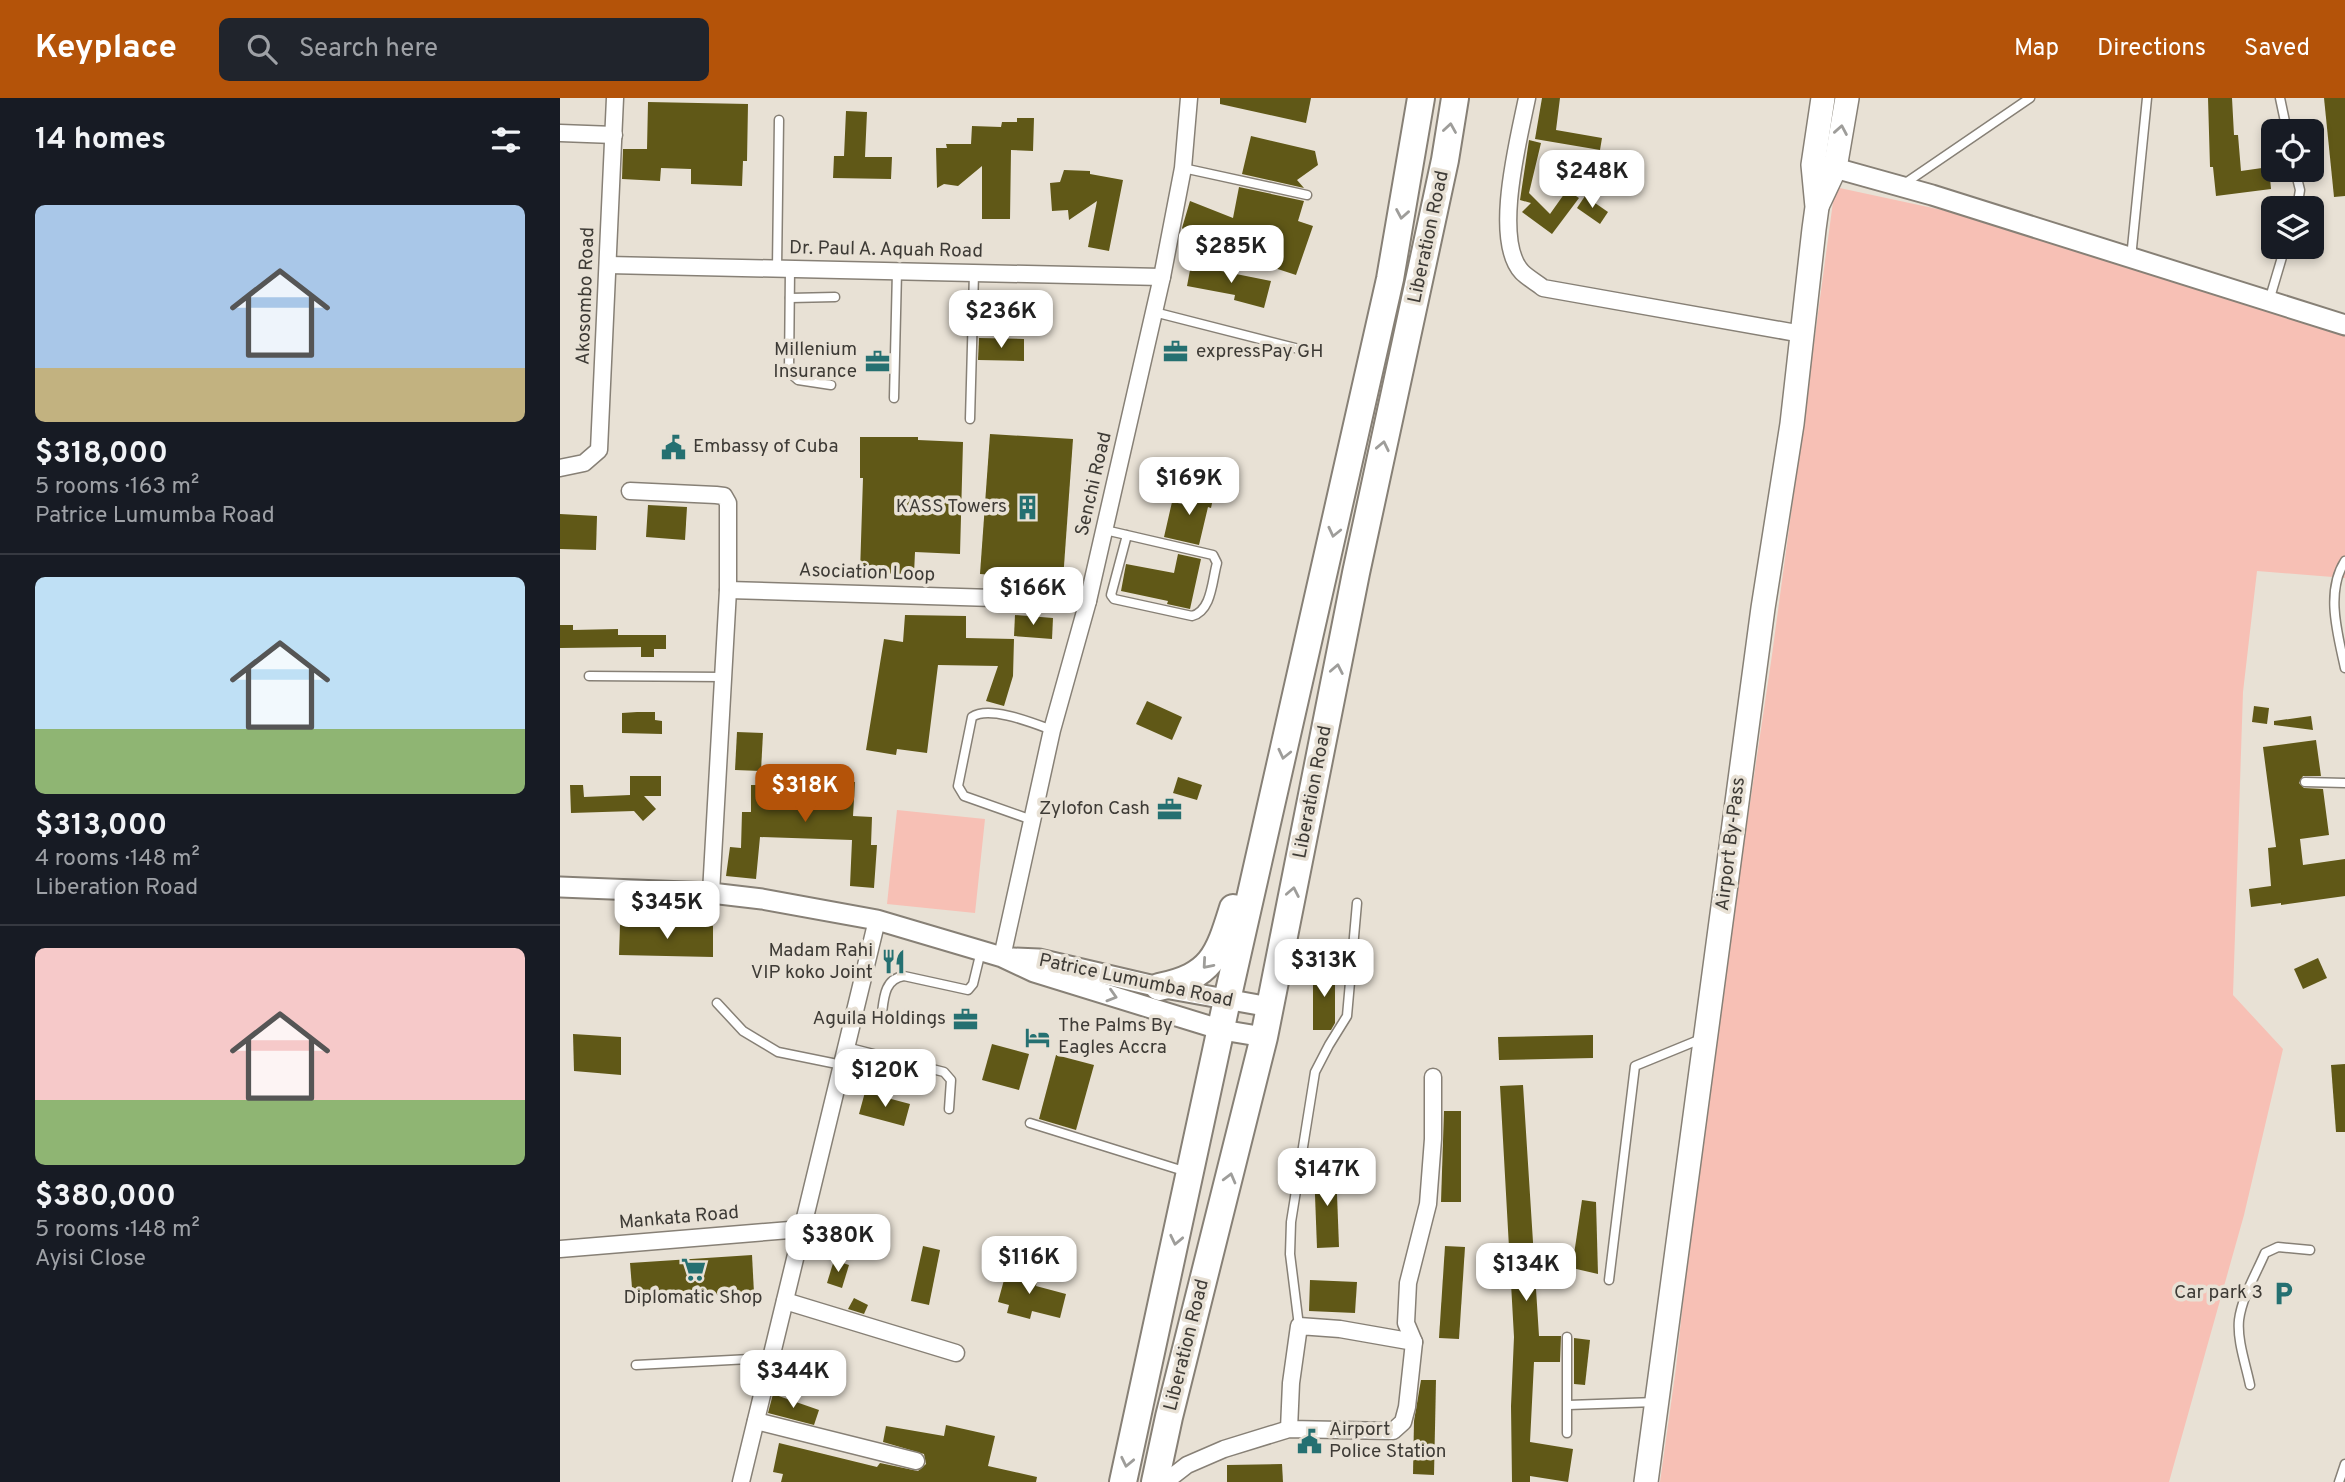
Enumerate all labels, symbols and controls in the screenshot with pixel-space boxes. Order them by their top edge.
search box [219,18,709,81]
text: Keyplace [35,28,177,70]
icon: search [243,30,281,68]
text: Search here [299,33,438,66]
text: Map [2014,34,2059,64]
text: Directions [2097,34,2206,64]
text: Saved [2244,34,2310,64]
map controls [2261,119,2324,259]
button: locate [2261,119,2324,182]
icon: filters [487,121,525,159]
text: 14 homes [35,122,166,159]
one-way arrow [1442,122,1457,134]
one-way arrow [1833,124,1848,136]
pin: $248K [1543,150,1641,210]
text: $248K [1555,158,1629,187]
street label: Liberation Road [1403,169,1455,305]
button: layers [2261,196,2324,259]
one-way arrow [1395,208,1410,220]
pin: $285K [1182,226,1280,285]
street label: Akosombo Road [572,227,600,365]
text: $285K [1195,233,1267,262]
street label: Dr. Paul A. Aquah Road [789,236,983,264]
icon: home [217,250,343,376]
pin: $236K [952,290,1050,350]
text: $236K [965,298,1037,327]
place label: Millenium Insurance [773,338,857,384]
office icon: expressPay GH [1162,338,1190,366]
place label: expressPay GH [1196,340,1323,364]
office icon: Millenium Insurance [863,347,891,375]
street label: Senchi Road [1070,430,1118,538]
public building icon: Embassy of Cuba [659,433,687,461]
place label: Embassy of Cuba [693,435,838,459]
text: $318,000 [35,436,168,473]
one-way arrow [1375,440,1390,452]
pin: $169K [1140,458,1238,517]
text: $169K [1155,465,1223,494]
text: 5 rooms · 163 m² [35,473,199,502]
building icon: KASS Towers [1013,493,1041,521]
place label: KASS Towers [896,495,1007,519]
text: Patrice Lumumba Road [35,502,275,531]
one-way arrow [1328,526,1342,538]
street label: Asociation Loop [798,559,936,587]
pin: $166K [984,568,1082,627]
text: $166K [999,575,1067,604]
icon: home [217,622,343,748]
one-way arrow [1329,663,1344,675]
street label: Liberation Road [1288,724,1338,860]
one-way arrow [1277,748,1292,760]
pin: $318K [756,764,854,824]
text: $318K [771,772,839,801]
street label: Airport By-Pass [1711,776,1751,912]
office icon: Zylofon Cash [1156,795,1184,823]
place label: Zylofon Cash [1039,797,1150,821]
text: $313,000 [35,808,167,845]
text: 4 rooms · 148 m² [35,845,200,874]
text: Liberation Road [35,874,198,903]
pin: $345K [618,882,716,941]
one-way arrow [1285,886,1300,898]
text: $345K [631,889,703,918]
place label: Madam Rahi VIP koko Joint [751,939,873,985]
pin: $313K [1275,940,1373,999]
text: $313K [1291,947,1357,976]
restaurant icon: Madam Rahi VIP koko Joint [879,948,907,976]
street label: Patrice Lumumba Road [1037,949,1235,1013]
one-way arrow [1203,956,1215,969]
one-way arrow [1106,988,1118,1002]
icon: home [217,993,343,1119]
office icon: Aguila Holdings [952,1005,980,1033]
place label: Aguila Holdings [813,1007,946,1031]
place label: The Palms By Eagles Accra [1058,1014,1173,1060]
hotel icon: The Palms By Eagles Accra [1024,1023,1052,1051]
pin: $120K [836,1049,934,1109]
text: $120K [851,1057,919,1086]
pin: $147K [1278,1148,1376,1208]
text: $147K [1294,1156,1360,1185]
one-way arrow [1222,1172,1236,1184]
text: $380,000 [35,1179,176,1216]
street label: Mankata Road [618,1201,740,1235]
pin: $380K [789,1214,887,1274]
text: 5 rooms · 148 m² [35,1216,200,1245]
text: $380K [801,1222,875,1251]
one-way arrow [1169,1234,1184,1246]
pin: $116K [980,1236,1078,1296]
text: $116K [998,1244,1060,1273]
pin: $134K [1477,1244,1575,1303]
text: Ayisi Close [35,1245,146,1274]
text: $134K [1492,1251,1560,1280]
supermarket icon: Diplomatic Shop [679,1256,707,1284]
street label: Liberation Road [1159,1277,1215,1413]
parking icon: Car park 3 [2269,1279,2297,1307]
place label: Car park 3 [2174,1281,2263,1305]
place label: Diplomatic Shop [623,1286,763,1310]
pin: $344K [744,1350,842,1410]
text: $344K [756,1358,830,1387]
place label: Airport Police Station [1329,1418,1447,1464]
public building icon: Airport Police Station [1295,1427,1323,1455]
one-way arrow [1121,1456,1136,1468]

